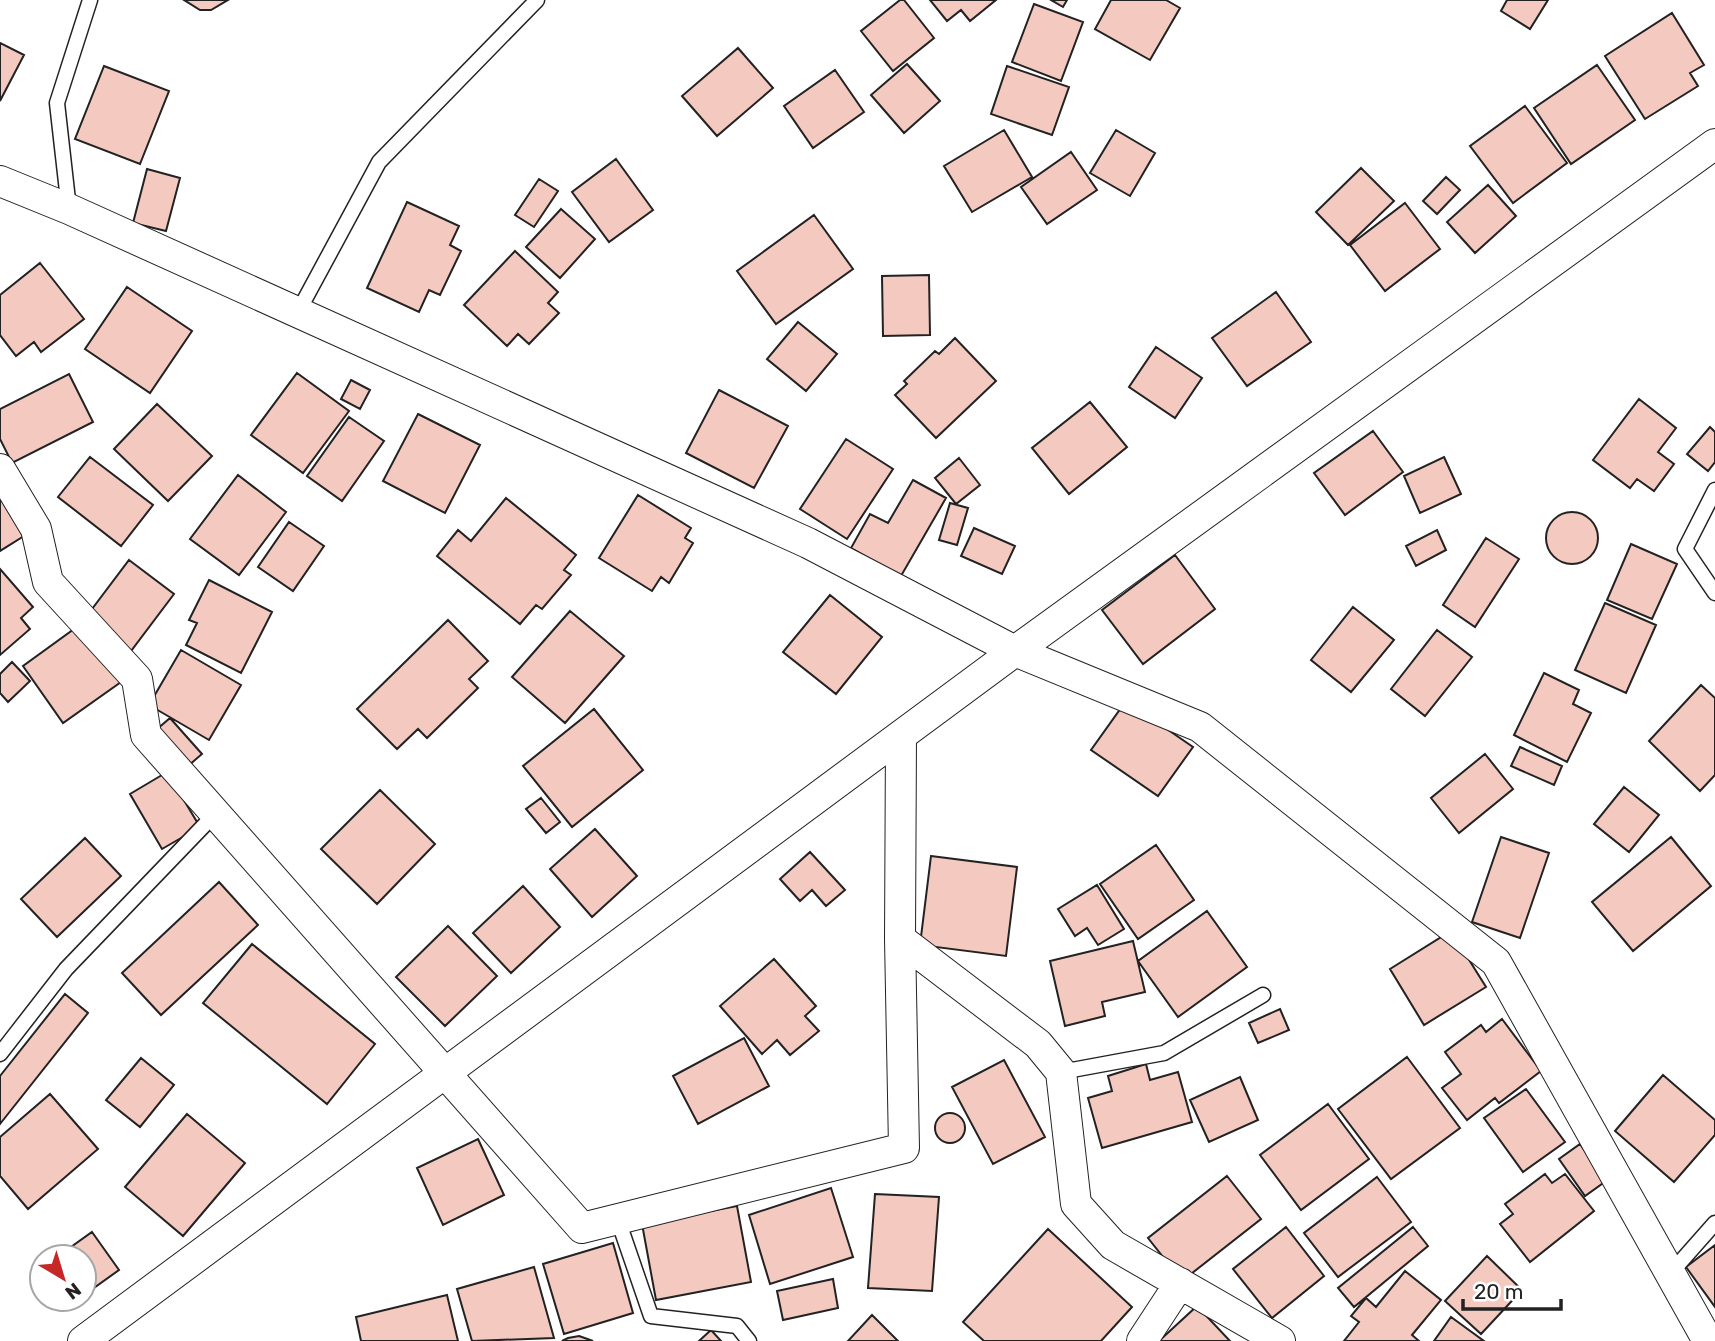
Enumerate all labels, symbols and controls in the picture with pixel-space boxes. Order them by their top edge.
north arrow [28,1243,98,1313]
scale bar [1463,1268,1561,1312]
text: N [61,1278,86,1304]
text: 20 m [1474,1279,1523,1304]

